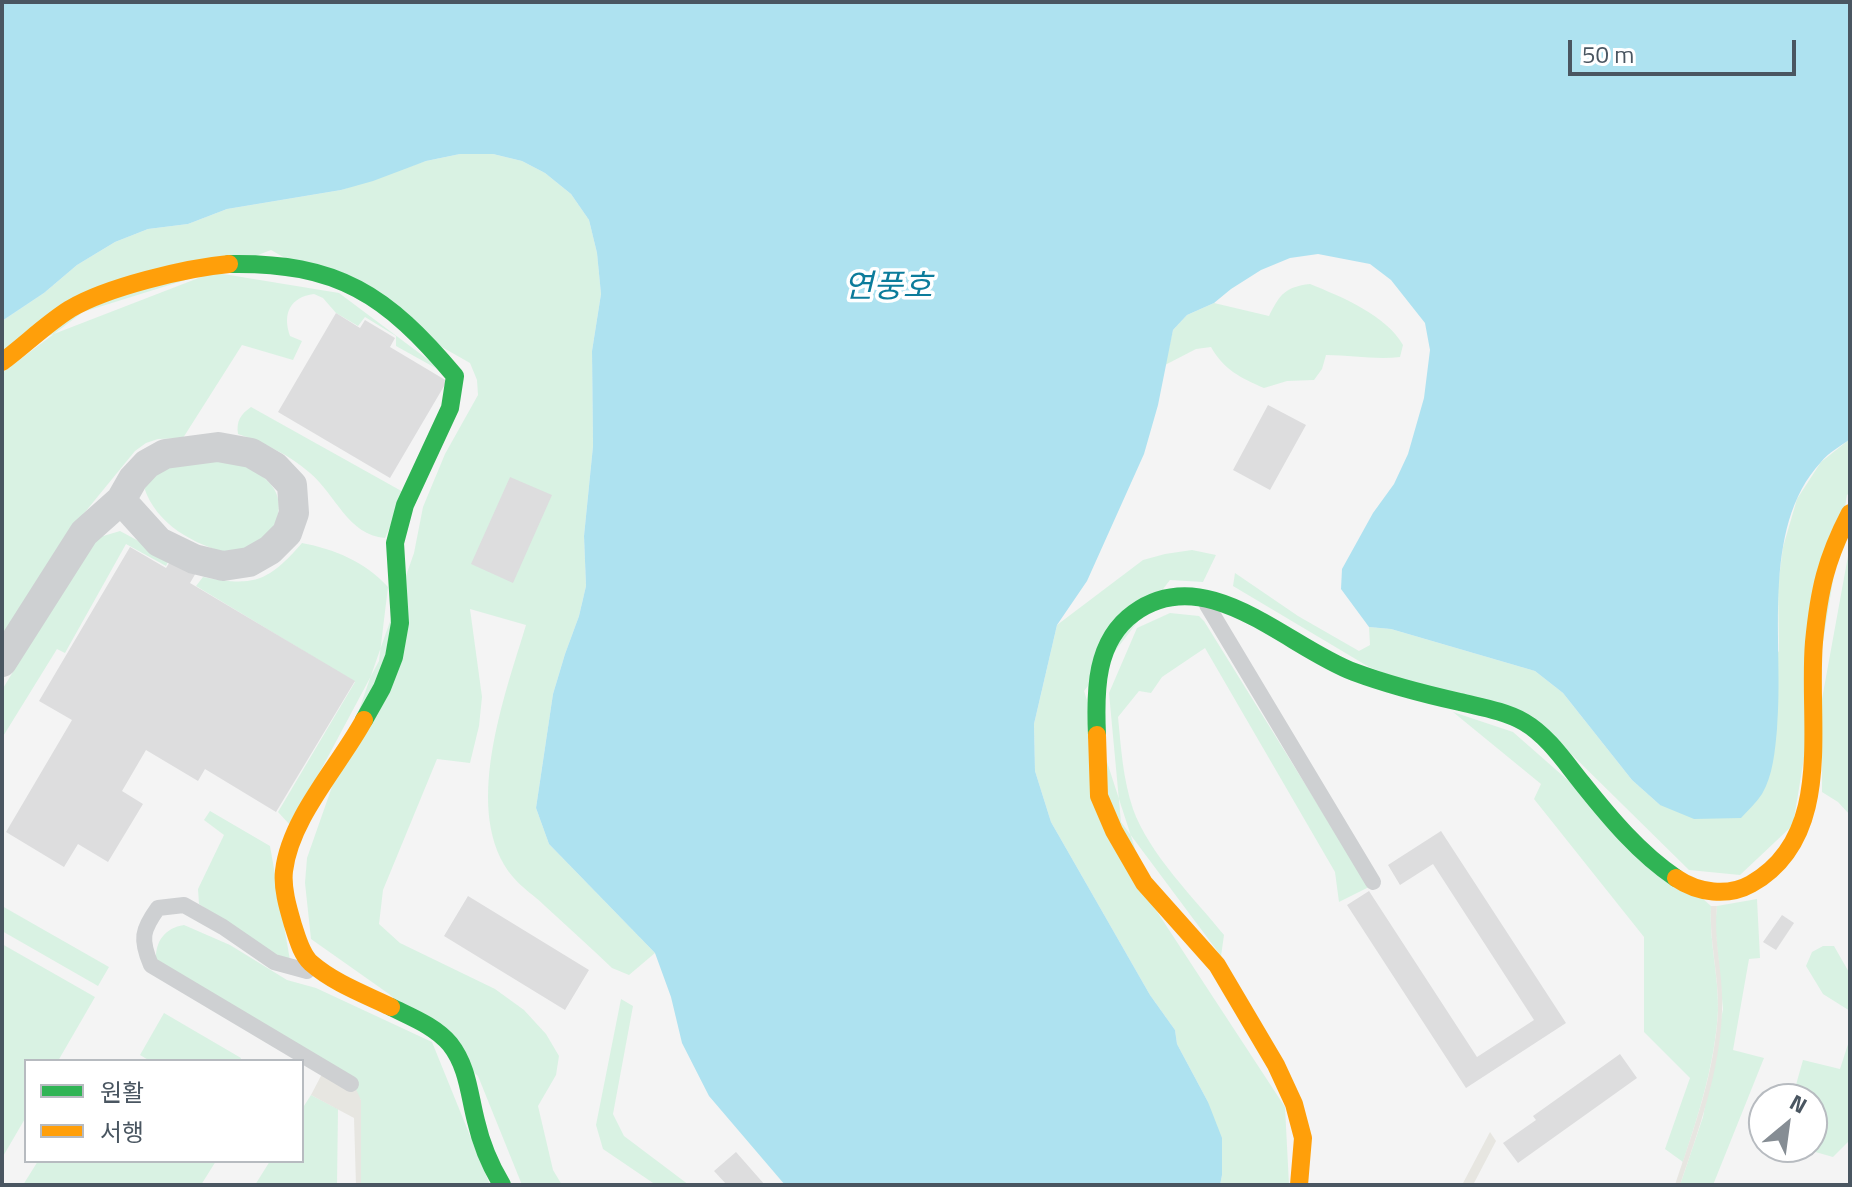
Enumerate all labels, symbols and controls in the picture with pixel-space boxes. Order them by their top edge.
scale bar [1572,24,1800,74]
text: 50 m [1582,36,1634,72]
water label: 연풍호 [844,270,932,308]
legend [24,1059,304,1163]
text: 원활 [100,1074,144,1110]
north arrow [1748,1083,1828,1163]
text: N [1784,1085,1814,1122]
text: 서행 [100,1114,144,1150]

